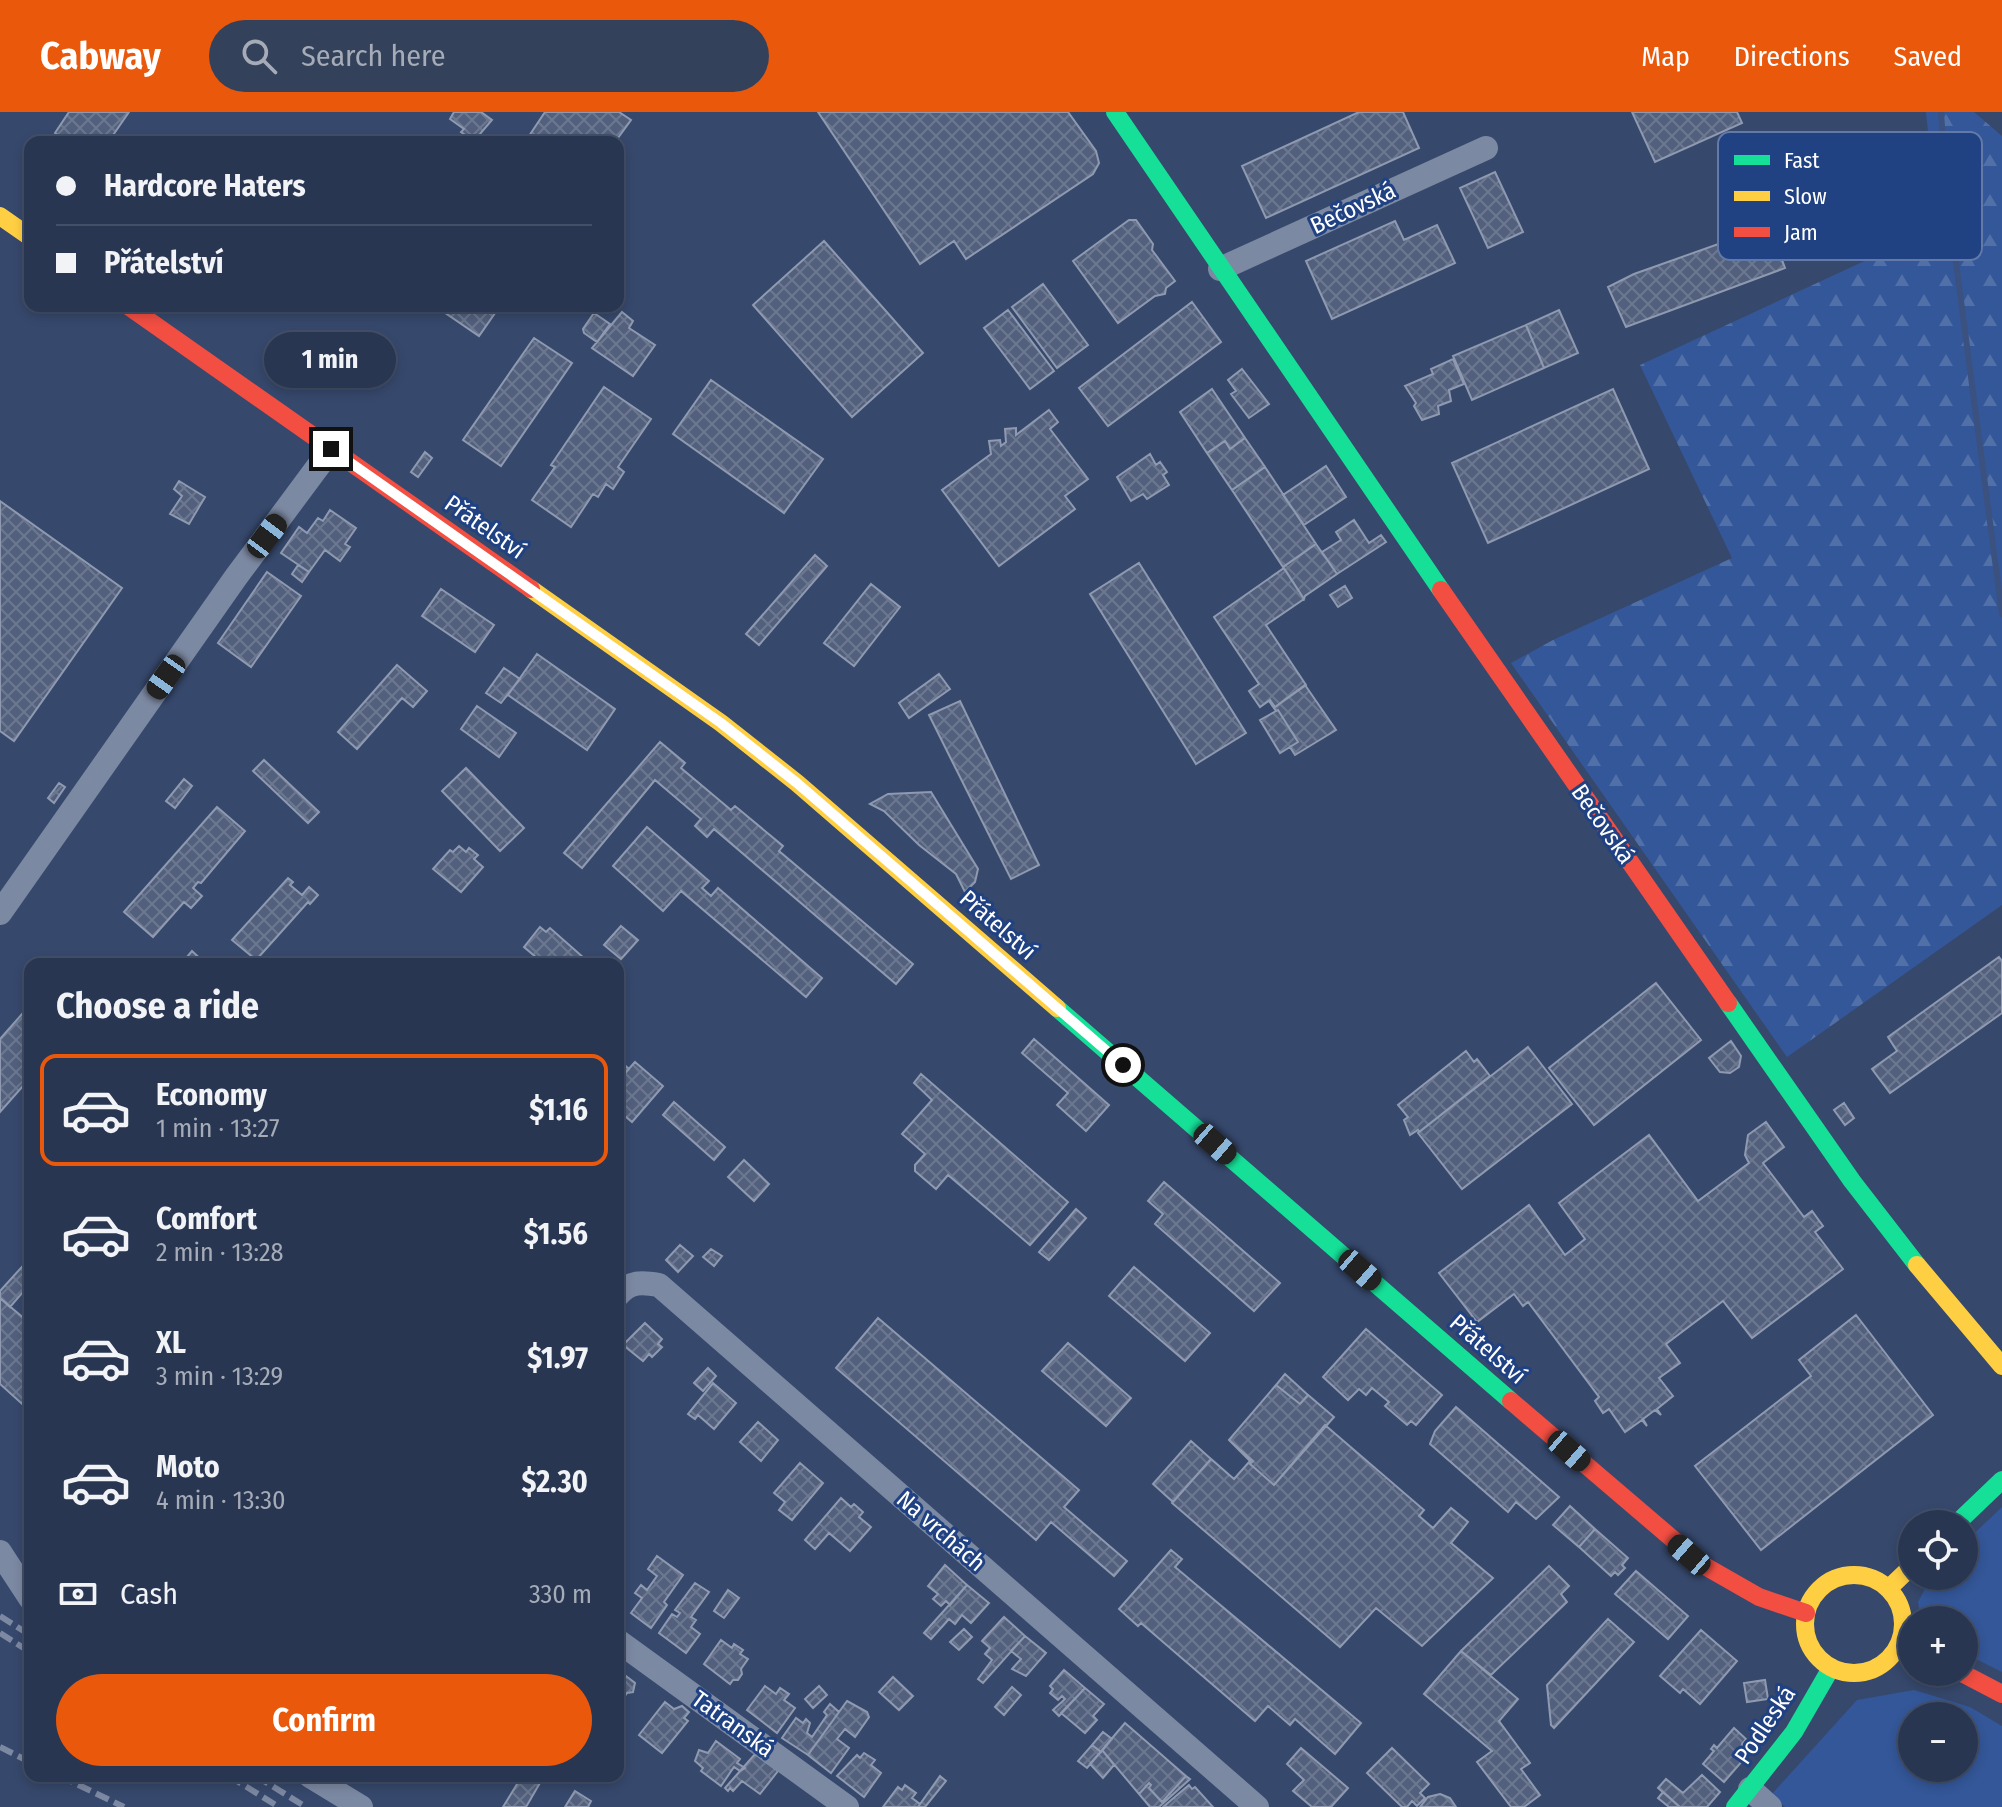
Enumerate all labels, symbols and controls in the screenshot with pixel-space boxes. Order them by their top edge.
search box [209,20,769,92]
text: Cabway [40,33,161,79]
icon: search [237,34,281,78]
text: Search here [301,38,446,74]
text: Map [1641,40,1690,73]
text: Directions [1734,40,1850,73]
text: Saved [1894,40,1962,73]
legend [1718,132,1982,260]
text: Fast [1784,147,1820,174]
text: Hardcore Haters [104,168,306,204]
street label: Bečovská [1306,176,1400,240]
text: Slow [1784,183,1827,210]
text: Jam [1784,219,1818,246]
text: Přátelství [104,245,224,281]
callout: 1 min [265,333,397,389]
text: 1 min [302,344,358,375]
route end [313,431,349,467]
street label: Přátelství [439,489,531,565]
car [243,510,291,562]
car [142,650,190,704]
street label: Bečovská [1566,779,1640,869]
street label: Přátelství [954,884,1042,966]
text: Choose a ride [56,984,259,1028]
route start [1105,1047,1141,1083]
icon: car [60,1074,132,1146]
text: Economy [156,1077,267,1113]
text: $1.16 [529,1092,588,1128]
text: 1 min · 13:27 [156,1113,279,1144]
car [1189,1119,1241,1169]
icon: car [60,1198,132,1270]
text: Comfort [156,1201,257,1237]
text: $1.56 [524,1216,588,1252]
text: 2 min · 13:28 [156,1237,283,1268]
car [1334,1245,1386,1295]
street label: Přátelství [1444,1308,1532,1390]
icon: car [60,1322,132,1394]
text: XL [156,1325,186,1361]
text: $1.97 [527,1340,588,1376]
text: 3 min · 13:29 [156,1361,283,1392]
car [1543,1426,1595,1476]
icon: car [60,1446,132,1518]
text: Moto [156,1449,220,1485]
text: $2.30 [522,1464,588,1500]
text: 4 min · 13:30 [156,1485,286,1516]
street label: Na vrchách [891,1485,991,1577]
map controls [1898,1510,1978,1782]
button: locate [1898,1510,1978,1590]
car [1663,1530,1715,1580]
icon: cash [56,1572,100,1616]
text: Cash [120,1576,178,1612]
text: 330 m [529,1579,592,1610]
button: + [1898,1606,1978,1686]
button: Confirm [56,1674,592,1766]
street label: Podleská [1729,1681,1801,1769]
street label: Tatranská [687,1685,779,1763]
button: − [1898,1702,1978,1782]

